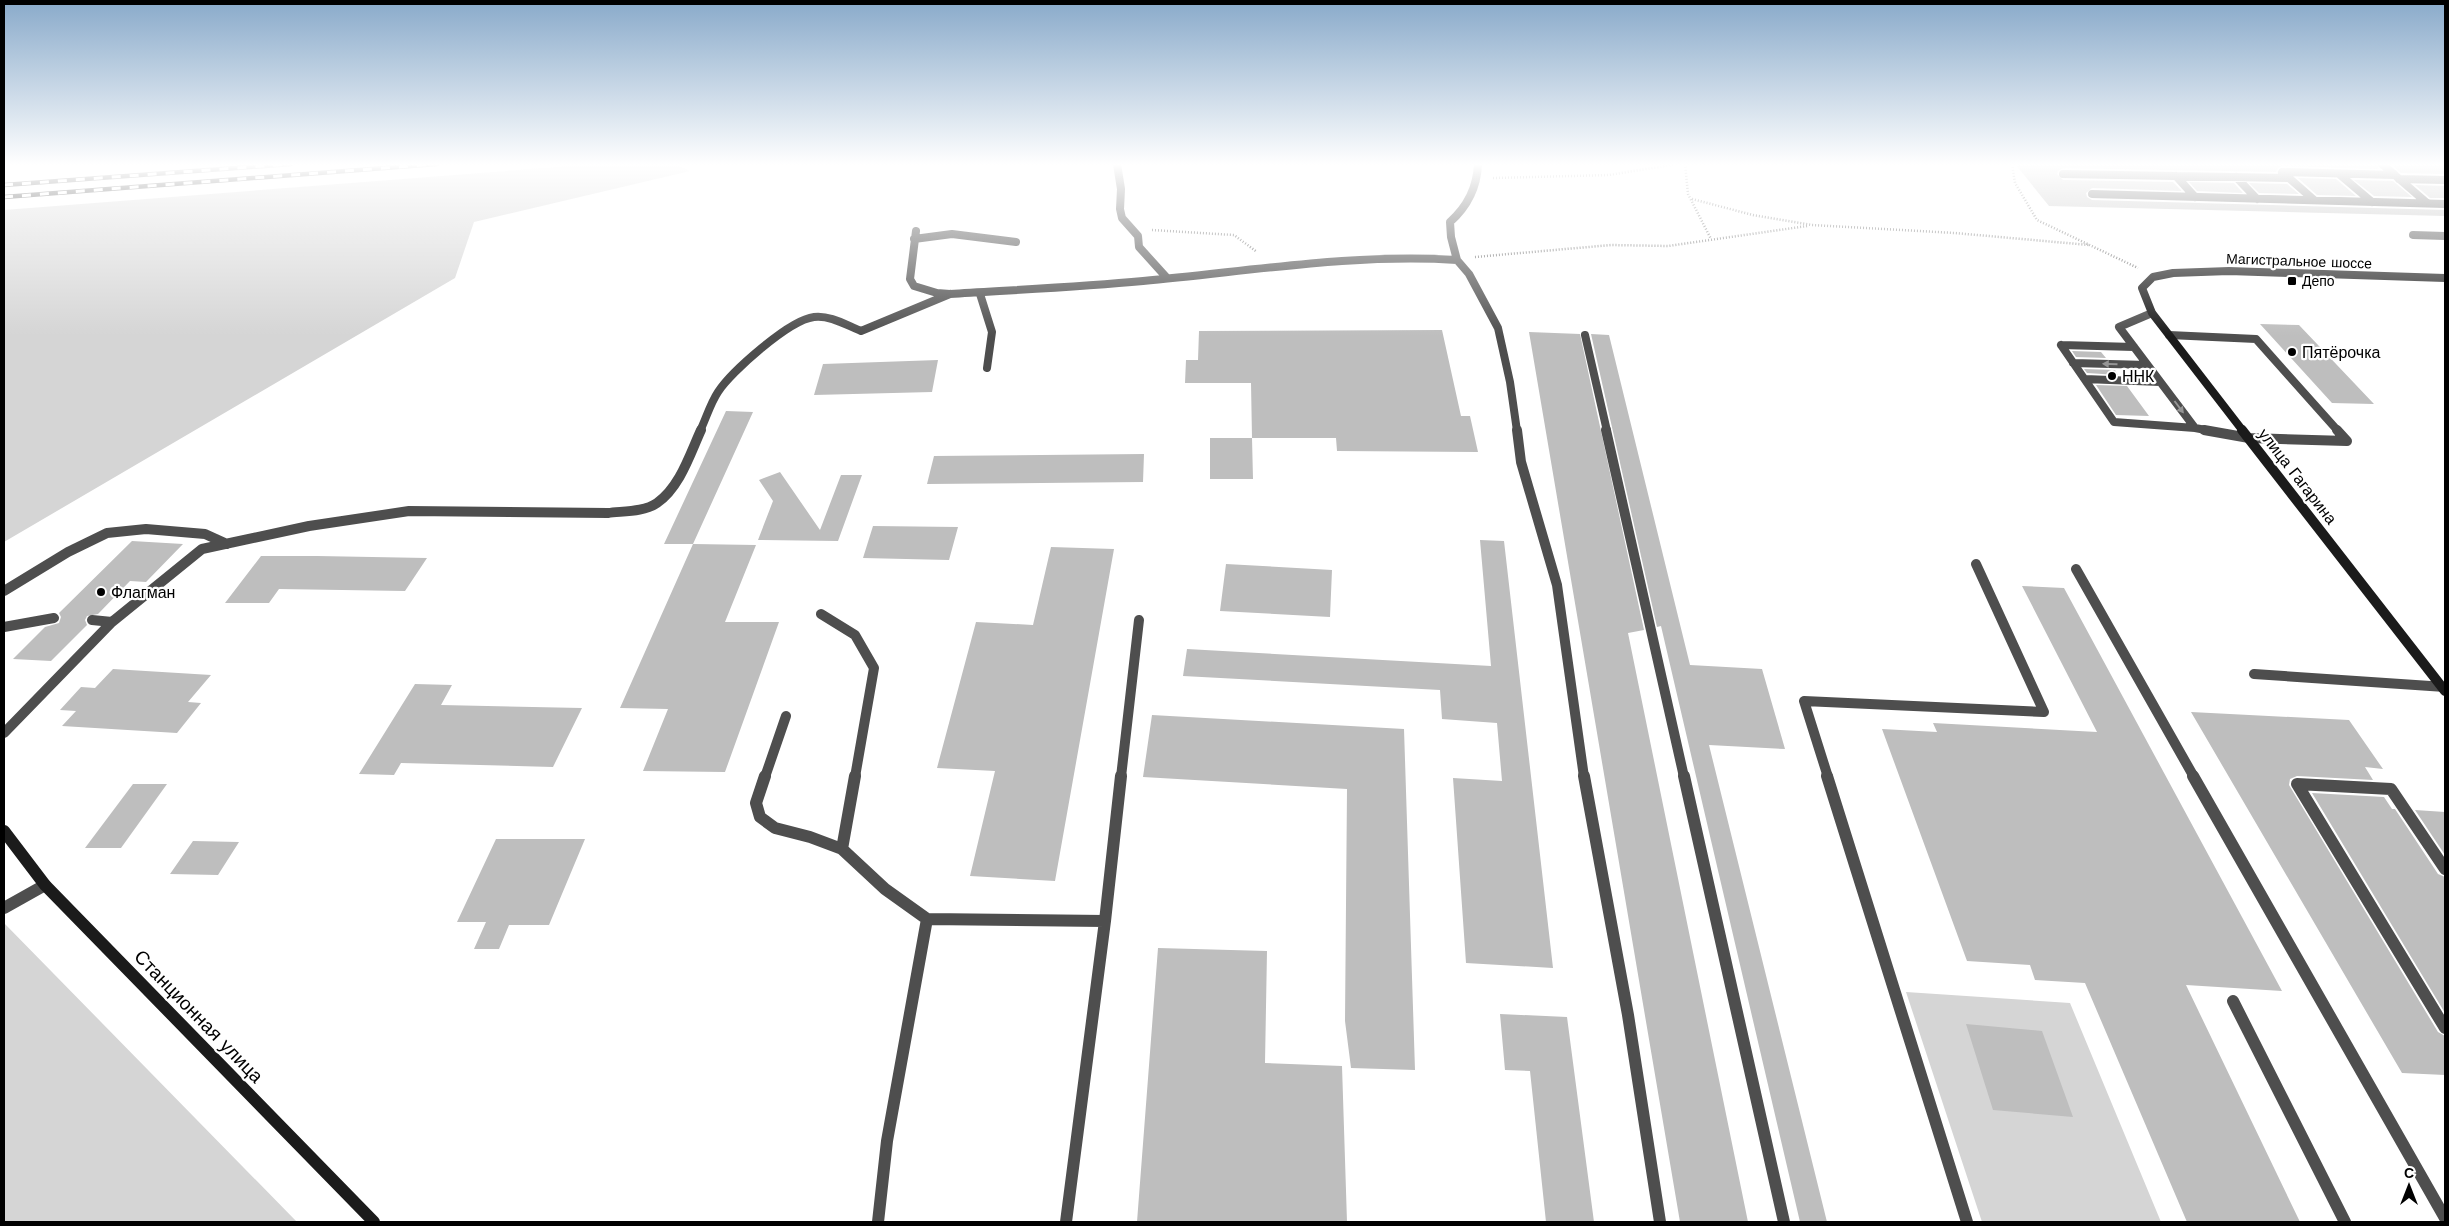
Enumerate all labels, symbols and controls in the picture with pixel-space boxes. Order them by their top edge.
street label: Магистральное шоссе [2226,250,2372,272]
place label: Депо [2302,273,2335,289]
marker: Депо [2286,275,2298,287]
place label: Пятёрочка [2302,343,2381,362]
marker: Пятёрочка [2286,346,2298,358]
one-way arrow [2102,359,2118,367]
place label: ННК [2122,367,2155,386]
marker: ННК [2106,370,2118,382]
one-way arrow [2173,400,2184,413]
street label: улица Гагарина [2254,425,2341,528]
place label: Флагман [111,583,175,602]
marker: Флагман [95,586,107,598]
street label: Станционная улица [129,945,268,1088]
north arrow [2384,1161,2434,1211]
text: С [2404,1165,2414,1181]

